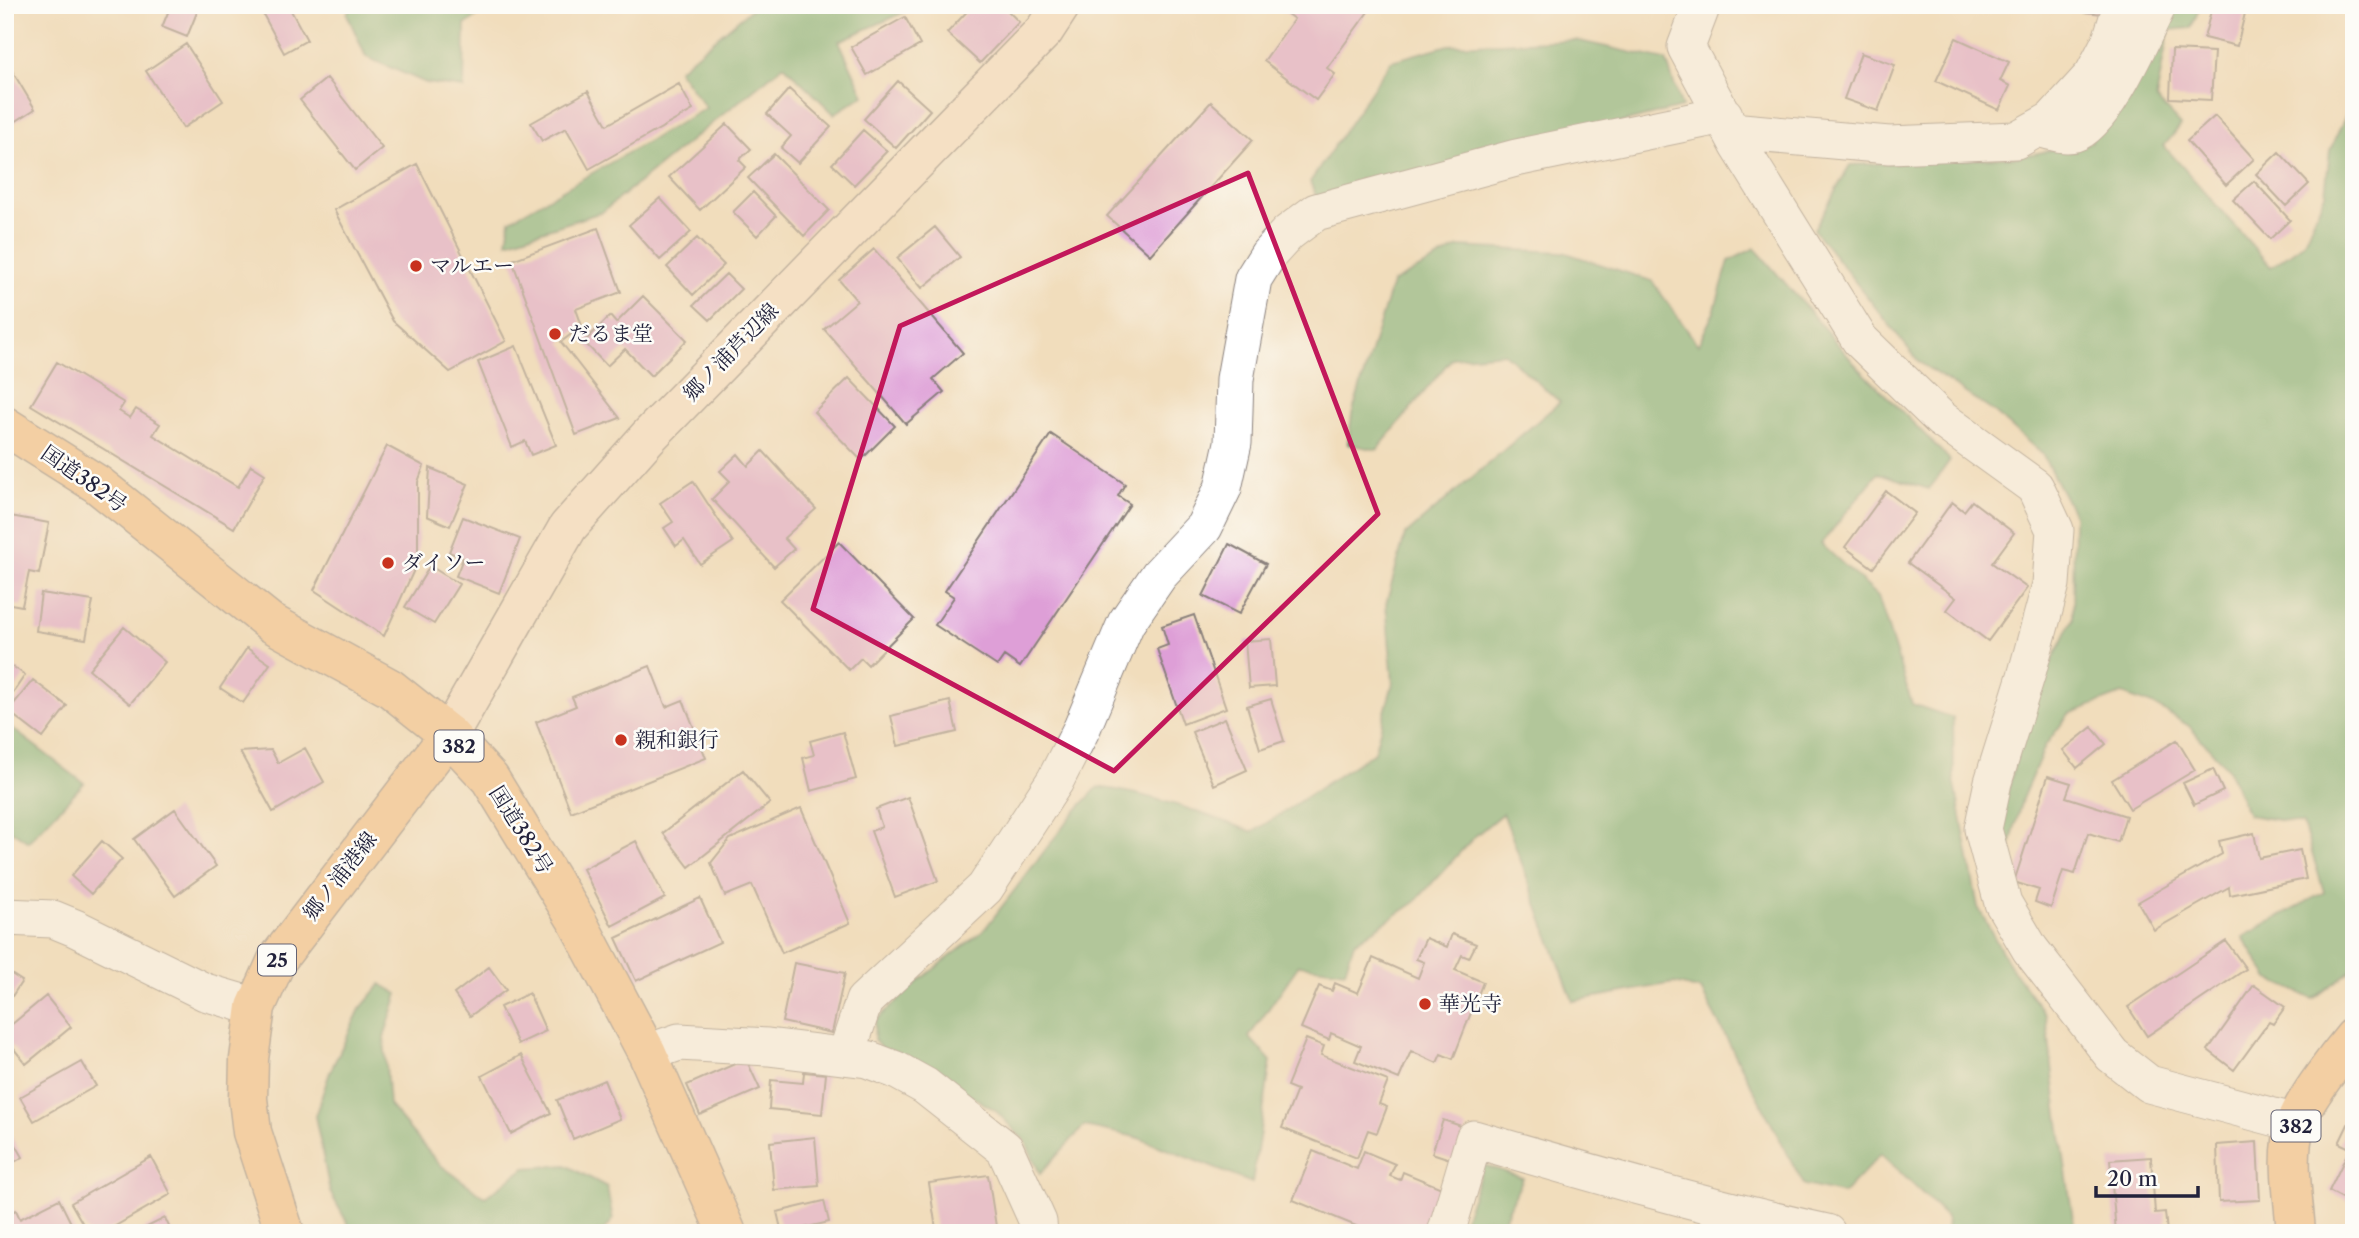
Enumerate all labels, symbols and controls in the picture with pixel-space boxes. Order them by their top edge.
place label: マルエー [430,253,514,278]
marker: マルエー [408,258,424,274]
street label: 郷ノ浦芦辺線 [678,298,783,406]
place label: だるま堂 [569,321,653,346]
marker: だるま堂 [547,326,563,342]
street label: 国道382号 [37,440,132,517]
place label: ダイソー [402,550,486,575]
marker: ダイソー [380,555,396,571]
place label: 親和銀行 [635,727,719,752]
road number: 382 [434,730,484,762]
marker: 親和銀行 [613,732,629,748]
street label: 国道382号 [485,781,558,878]
street label: 郷ノ浦港線 [297,827,382,925]
road number: 25 [258,944,296,976]
place label: 華光寺 [1439,991,1502,1016]
marker: 華光寺 [1417,996,1433,1012]
road number: 382 [2272,1110,2320,1142]
scale bar [2096,1154,2198,1198]
text: 20 m [2107,1166,2158,1191]

